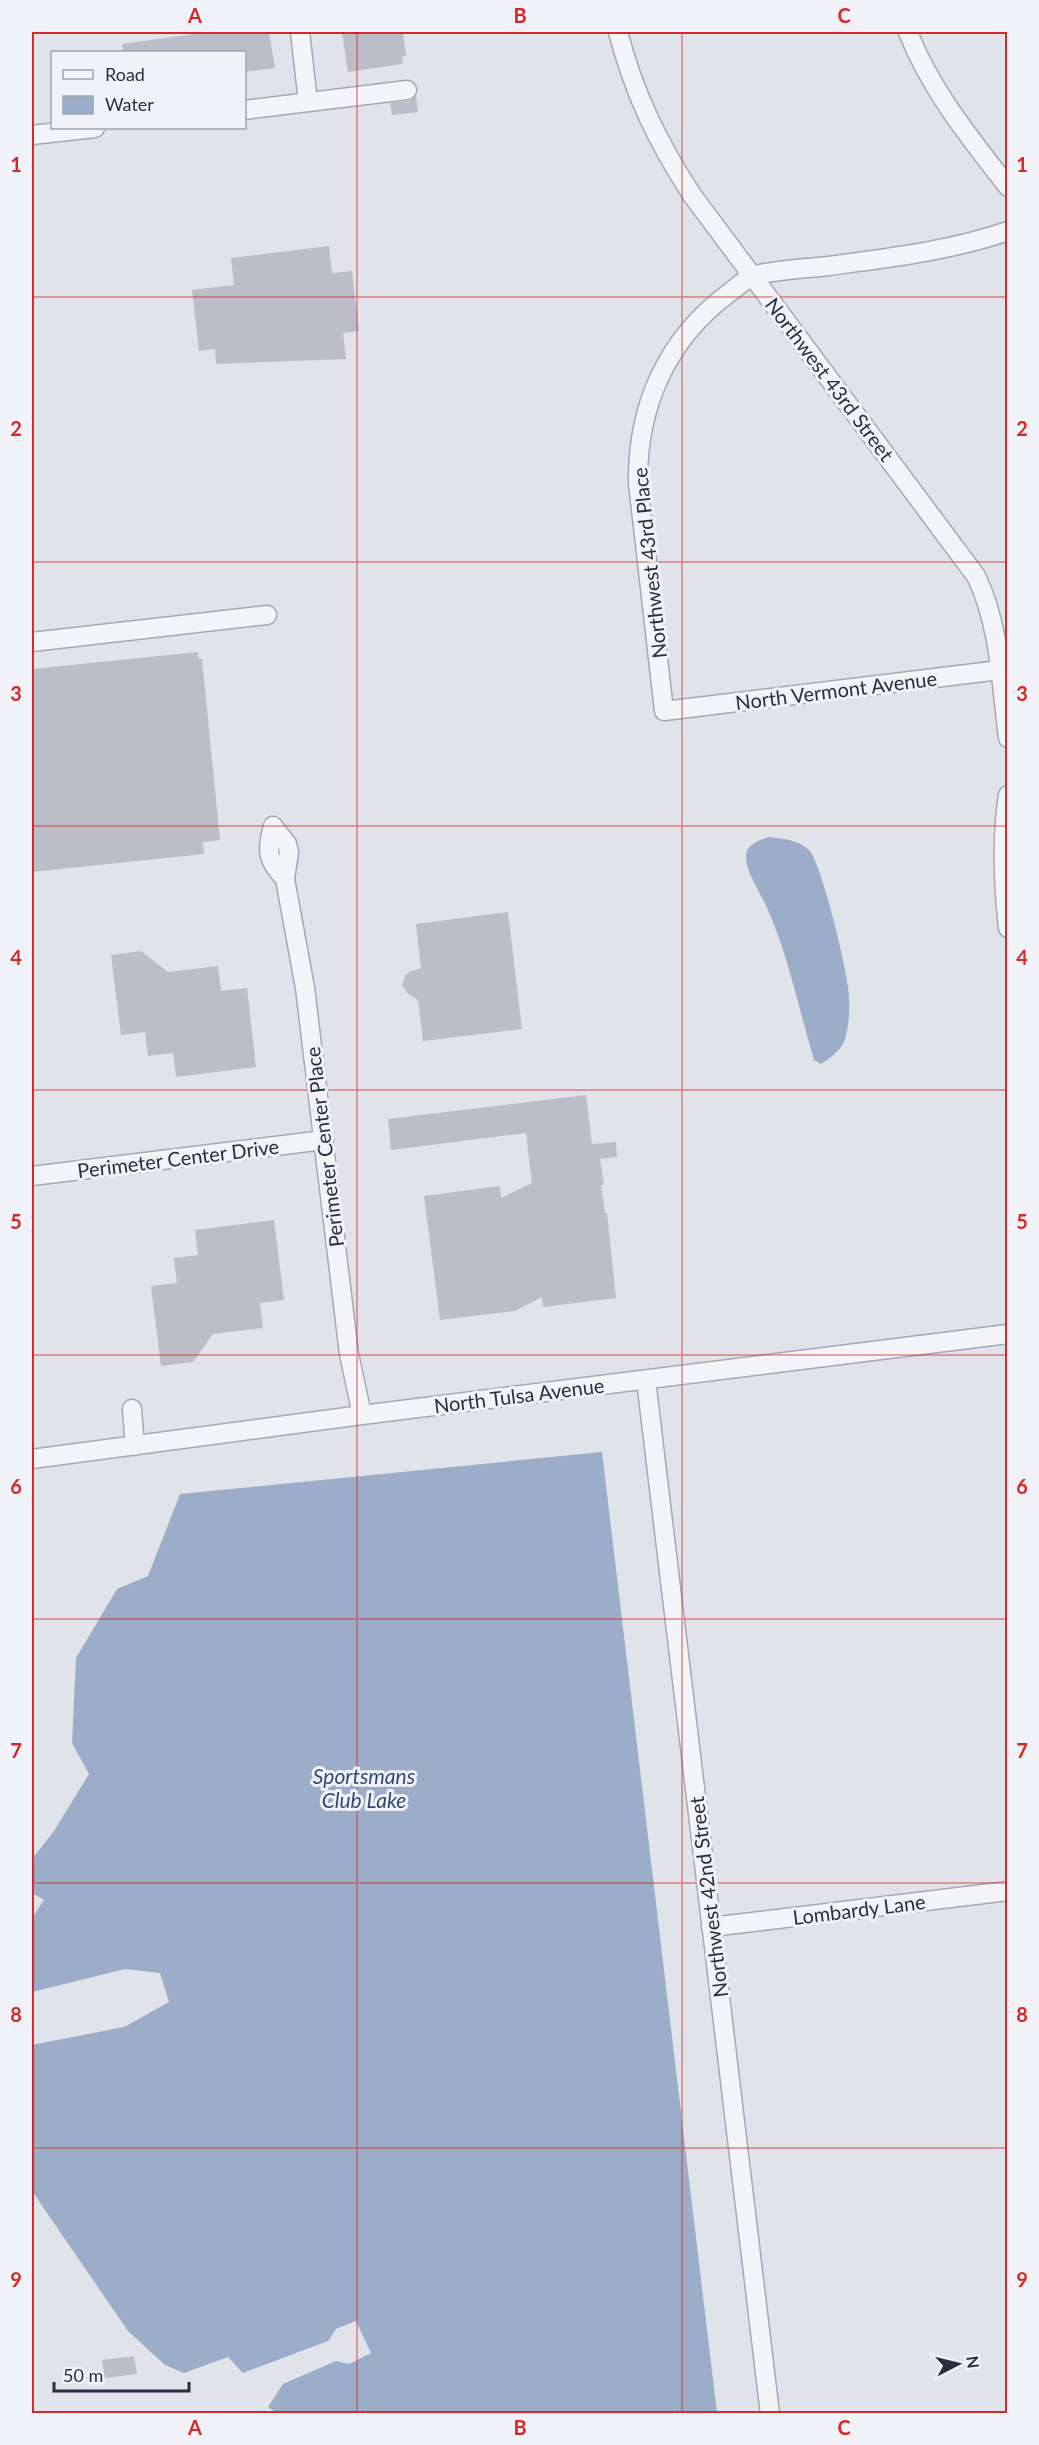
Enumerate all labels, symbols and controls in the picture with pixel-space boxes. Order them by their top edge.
text: A [187,3,202,27]
text: B [513,3,527,27]
text: C [837,3,851,27]
legend [51,51,246,129]
text: Road [105,63,145,85]
text: Water [105,93,154,115]
text: 1 [10,152,22,176]
text: 1 [1016,152,1028,176]
street label: Northwest 43rd Street [761,293,899,465]
text: 2 [10,416,22,440]
text: 2 [1016,416,1028,440]
street label: Northwest 43rd Place [627,466,671,660]
street label: North Vermont Avenue [734,666,938,714]
text: 3 [10,681,22,705]
text: 3 [1016,681,1028,705]
text: 4 [10,945,22,969]
text: 4 [1016,945,1028,969]
street label: Perimeter Center Place [300,1045,348,1249]
street label: Perimeter Center Drive [76,1134,280,1182]
text: 5 [10,1209,22,1233]
text: 5 [1016,1209,1028,1233]
street label: North Tulsa Avenue [433,1373,605,1417]
text: 6 [10,1474,22,1498]
text: 6 [1016,1474,1028,1498]
text: 7 [10,1738,22,1762]
text: 7 [1016,1738,1028,1762]
water label: Sportsmans Club Lake [313,1763,415,1812]
street label: Northwest 42nd Street [684,1795,732,1999]
street label: Lombardy Lane [791,1889,927,1929]
text: 8 [10,2002,22,2026]
text: 8 [1016,2002,1028,2026]
text: 9 [10,2267,22,2291]
text: 9 [1016,2267,1028,2291]
north arrow [928,2334,988,2394]
scale bar [54,2355,189,2393]
text: N [963,2355,984,2369]
text: 50 m [63,2364,103,2386]
text: A [187,2415,202,2439]
text: B [513,2415,527,2439]
text: C [837,2415,851,2439]

